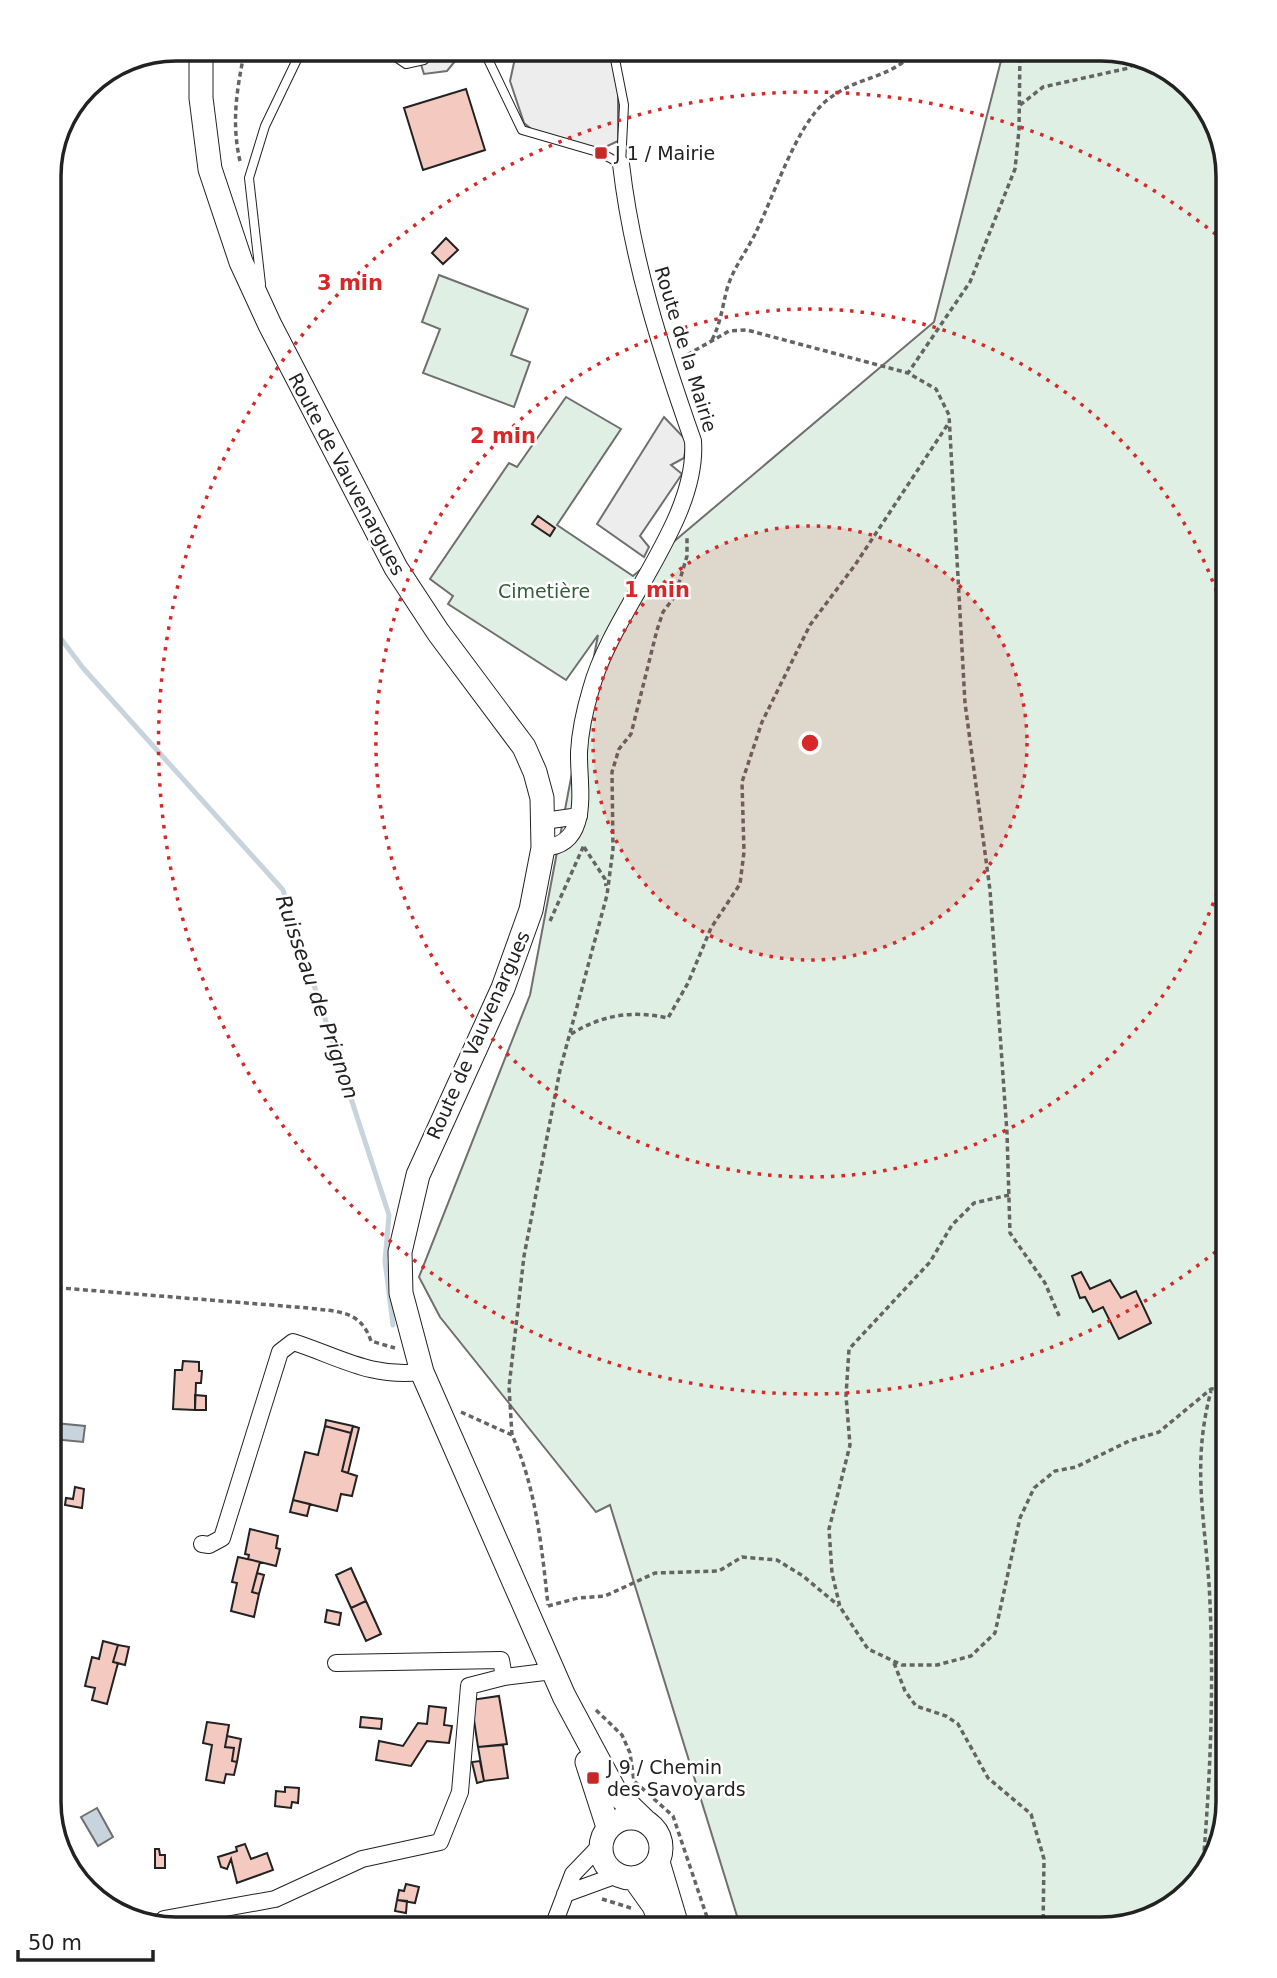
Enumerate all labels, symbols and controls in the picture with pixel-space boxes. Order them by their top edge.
place label: J 1 / Mairie [614,142,715,164]
marker: J 1 / Mairie [593,145,609,161]
street label: Route de la Mairie [650,264,722,434]
text: 3 min [317,271,383,295]
street label: Route de Vauvenargues [284,369,410,579]
text: 2 min [470,424,536,448]
text: 1 min [624,578,690,602]
park label: Cimetière [498,580,590,602]
centre of rings [798,731,822,755]
water label: Ruisseau de Prignon [271,892,363,1102]
street label: Route de Vauvenargues [422,927,534,1143]
place label: J 9 / Chemin des Savoyards [606,1756,746,1800]
marker: J 9 / Chemin des Savoyards [585,1770,601,1786]
scale bar [18,1918,152,1962]
text: 50 m [28,1931,82,1955]

